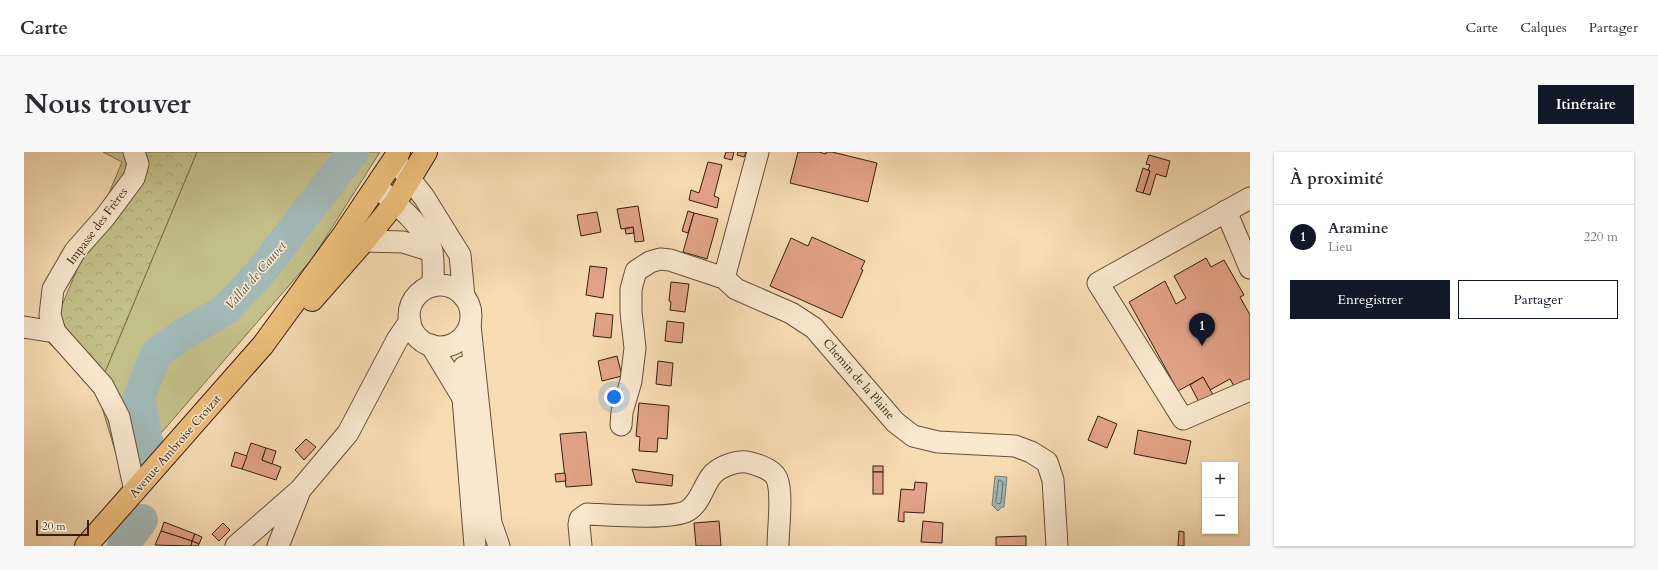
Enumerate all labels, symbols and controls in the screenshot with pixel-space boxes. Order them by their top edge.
text: Carte [20,15,68,41]
text: Carte [1466,18,1498,37]
text: Calques [1520,18,1567,37]
text: Partager [1589,18,1638,37]
text: Nous trouver [24,85,191,123]
button: Itinéraire [1538,85,1634,124]
text: À proximité [1290,167,1384,190]
street label: Impasse des Frères [63,184,131,268]
text: Aramine [1328,218,1388,238]
text: 1 [1300,228,1306,246]
text: 220 m [1584,228,1618,246]
water label: Vallat de Cauvet [221,238,291,314]
text: Lieu [1328,238,1353,256]
button: Enregistrer [1290,280,1450,319]
button: Partager [1458,280,1618,319]
pin: 1 [1189,313,1215,346]
street label: Chemin de la Plaine [819,335,899,423]
your location [604,387,624,407]
street label: Avenue Ambroise Croizat [126,391,224,501]
map controls [1202,462,1238,534]
button: + [1202,462,1238,498]
button: − [1202,498,1238,534]
scale bar [36,518,89,537]
text: 20 m [42,519,66,534]

